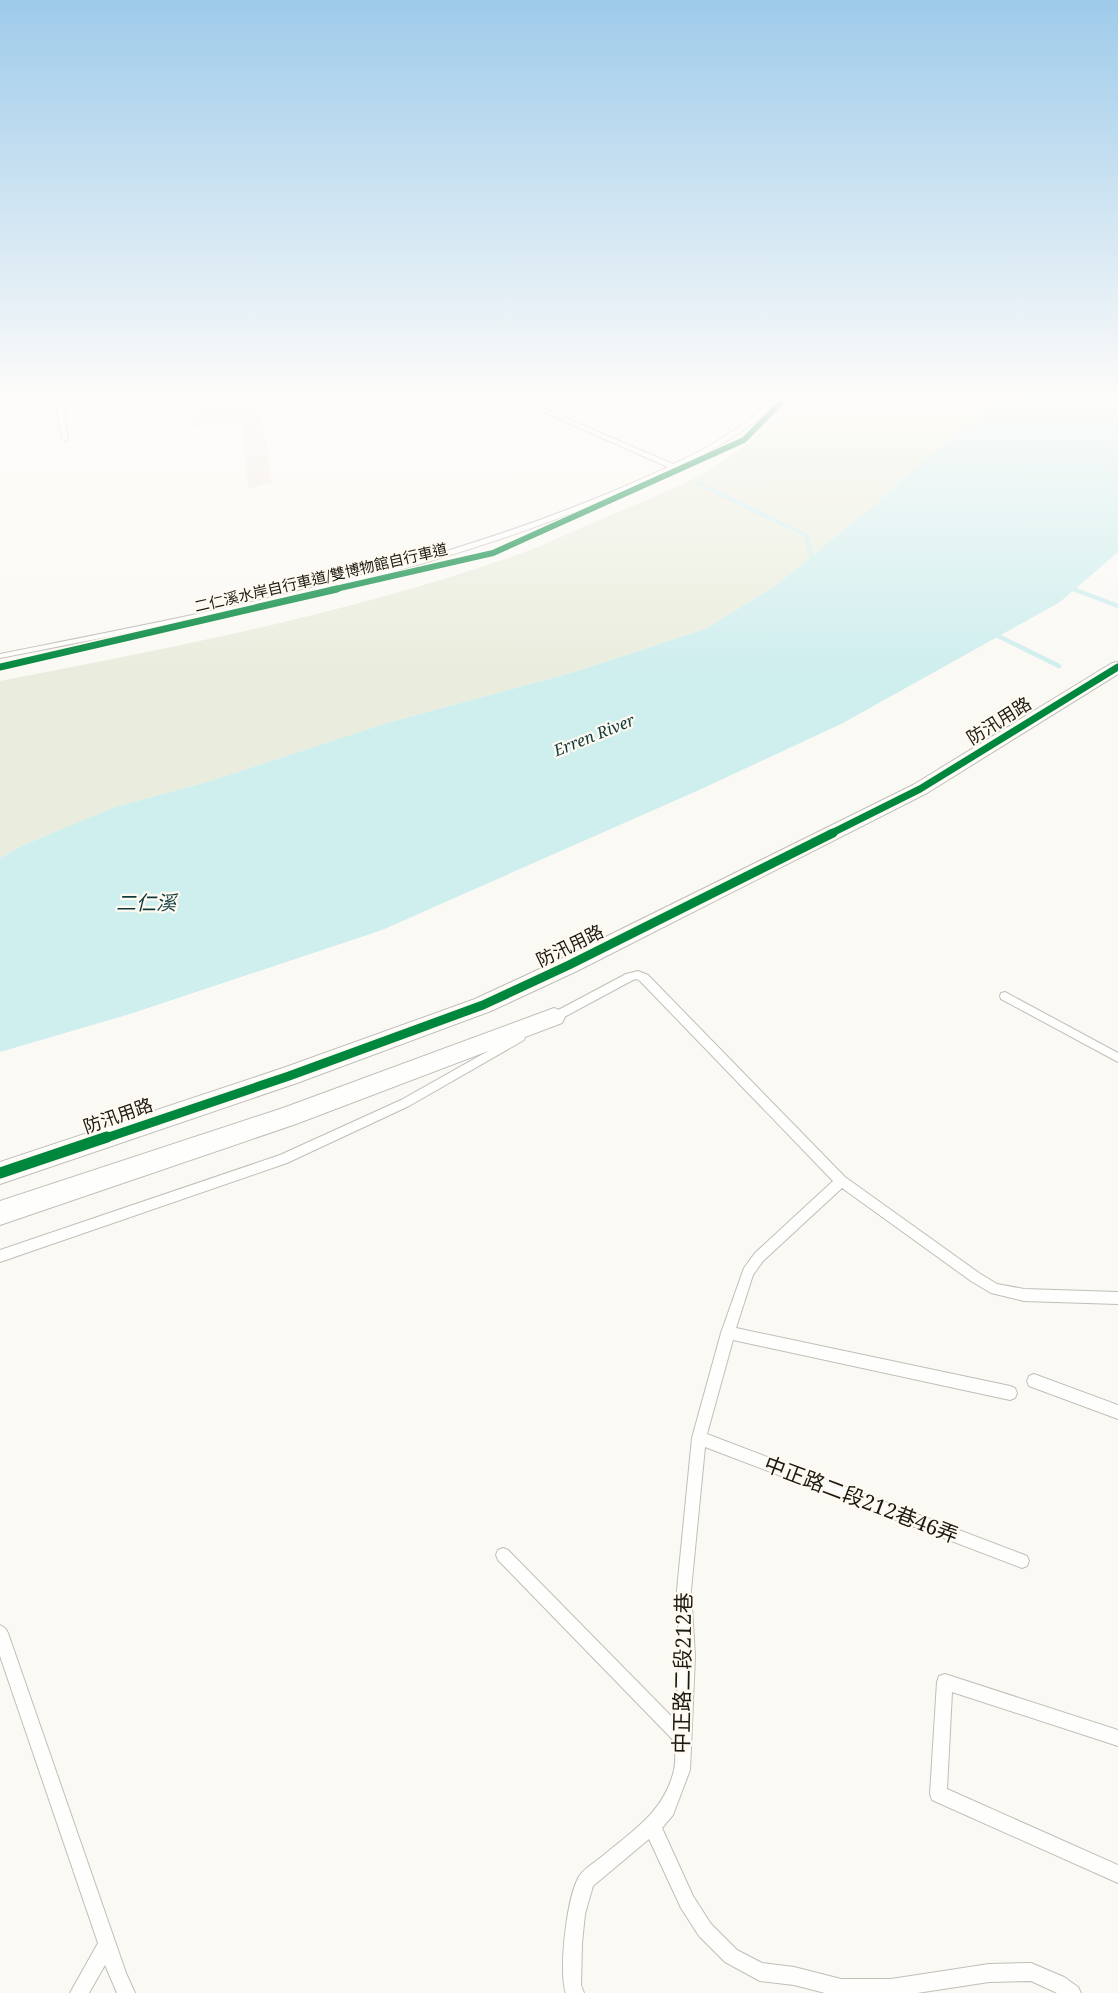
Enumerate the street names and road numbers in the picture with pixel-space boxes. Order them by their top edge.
street label: 二仁溪水岸自行車道/雙博物館自行車道 [192,538,449,616]
street label: 防汛用路 [962,691,1035,749]
street label: 防汛用路 [532,919,607,972]
street label: 防汛用路 [80,1092,156,1138]
street label: 中正路二段212巷46弄 [760,1449,962,1549]
street label: 中正路二段212巷 [667,1592,697,1754]

